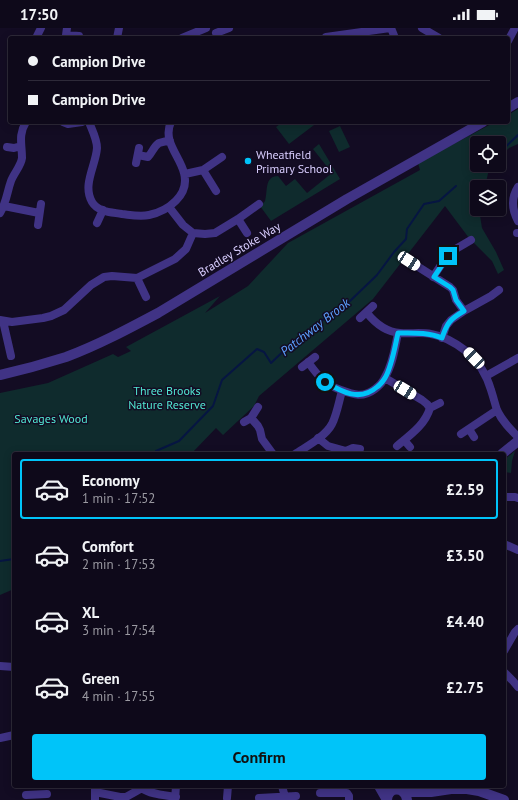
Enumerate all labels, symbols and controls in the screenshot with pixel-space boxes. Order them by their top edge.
text: 17:50 [20,5,58,24]
text: Campion Drive [52,52,146,71]
text: Campion Drive [52,90,146,109]
map controls [470,136,506,216]
button: locate [470,136,506,172]
place label: Wheatfield Primary School [256,147,333,176]
marker: Wheatfield Primary School [243,156,253,166]
button: layers [470,180,506,216]
street label: Bradley Stoke Way [195,218,283,280]
route end [439,247,457,265]
car [396,249,422,273]
water label: Patchway Brook [277,294,354,360]
car [461,345,487,371]
route start [316,373,334,391]
car [392,379,418,401]
park label: Three Brooks Nature Reserve [128,383,206,412]
park label: Savages Wood [14,411,88,426]
icon: car [34,471,70,507]
text: Economy [82,471,140,490]
text: £2.59 [446,480,484,499]
text: 1 min · 17:52 [82,490,155,507]
icon: car [34,537,70,573]
text: Comfort [82,537,134,556]
text: £3.50 [446,546,484,565]
text: 2 min · 17:53 [82,556,155,573]
icon: car [34,603,70,639]
text: XL [82,603,99,622]
text: £4.40 [446,612,484,631]
text: 3 min · 17:54 [82,622,155,639]
icon: car [34,669,70,705]
text: Green [82,669,120,688]
text: £2.75 [446,678,484,697]
text: 4 min · 17:55 [82,688,155,705]
button: Confirm [32,734,486,780]

